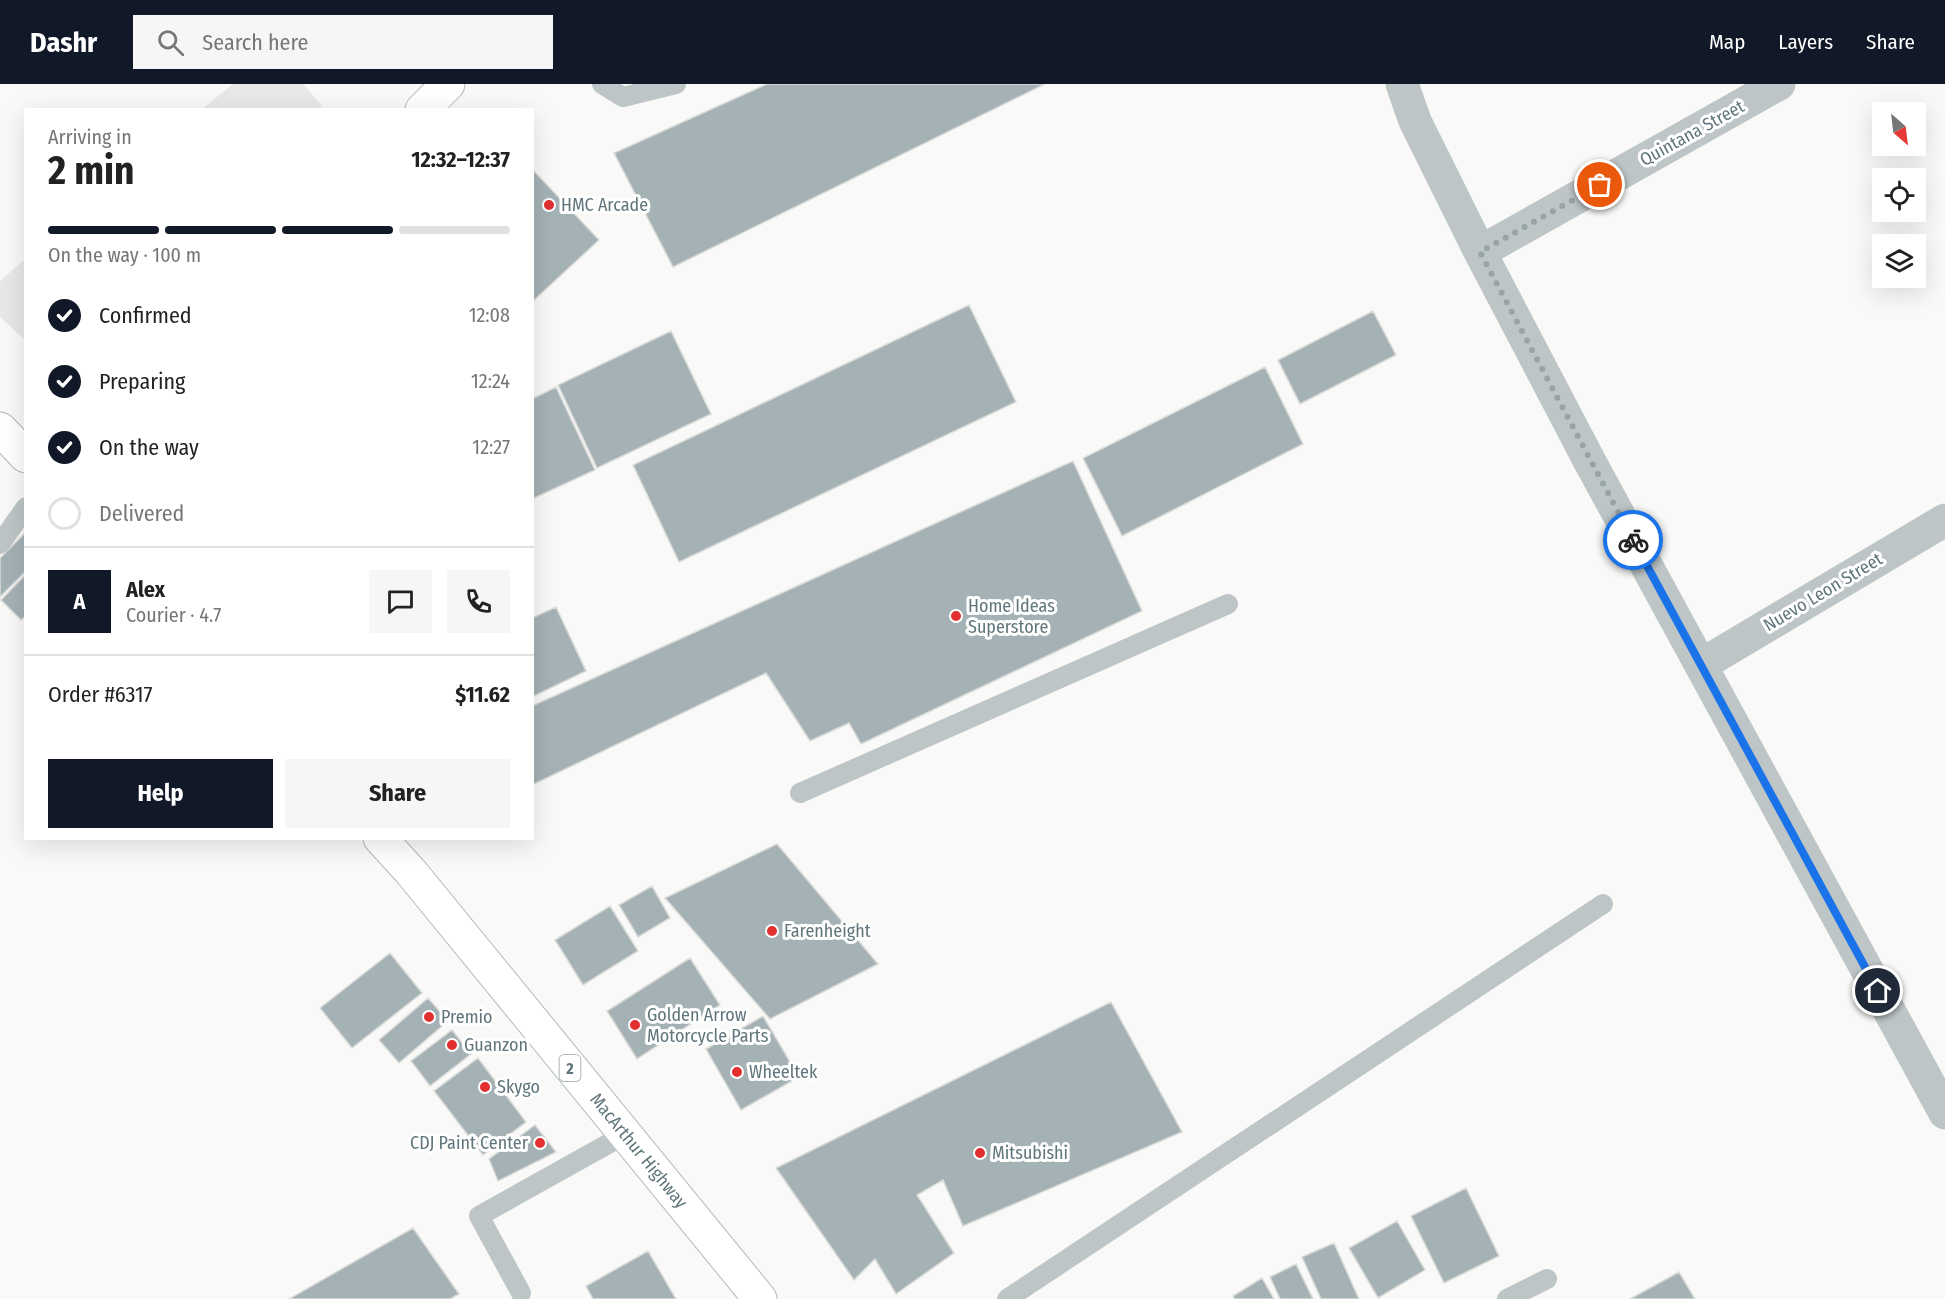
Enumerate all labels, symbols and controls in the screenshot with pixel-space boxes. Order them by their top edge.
search box [133,15,553,69]
text: Dashr [30,26,97,59]
icon: search [154,26,187,59]
text: Search here [202,29,308,56]
text: Map [1709,29,1745,55]
text: Layers [1778,29,1833,55]
text: Share [1866,29,1915,55]
street label: Quintana Street [1636,95,1748,171]
north arrow [1872,102,1926,156]
map controls [1872,102,1926,288]
text: Arriving in [48,125,132,149]
text: 12:32–12:37 [411,146,510,173]
text: 2 min [48,148,134,194]
pin [1574,159,1625,210]
icon: bag [1583,168,1616,201]
button: locate [1872,168,1926,222]
place label: HMC Arcade [561,194,648,216]
marker: HMC Arcade [542,198,556,212]
button: layers [1872,234,1926,288]
text: On the way · 100 m [48,243,201,267]
icon: check [48,299,81,332]
text: Confirmed [99,302,192,329]
text: 12:08 [469,303,510,327]
icon: check [48,365,81,398]
text: Preparing [99,368,185,395]
text: 12:24 [471,369,510,393]
icon: check [48,431,81,464]
text: On the way [99,434,199,461]
text: 12:27 [472,435,510,459]
text: Delivered [99,500,184,527]
courier [1603,510,1663,570]
icon: bike [1617,524,1650,557]
street label: Nuevo Leon Street [1760,548,1886,636]
button: chat [369,570,432,633]
button: phone [447,570,510,633]
text: Alex [126,576,165,603]
text: A [74,588,85,615]
place label: Home Ideas Superstore [968,595,1055,638]
text: Courier · 4.7 [126,603,221,627]
marker: Home Ideas Superstore [949,609,963,623]
text: Order #6317 [48,681,152,708]
text: $11.62 [455,681,510,708]
button: Help [48,759,273,828]
button: Share [285,759,510,828]
place label: Farenheight [784,920,871,942]
marker: Farenheight [765,924,779,938]
pin [1852,965,1903,1016]
icon: home [1861,974,1894,1007]
place label: Golden Arrow Motorcycle Parts [647,1004,769,1047]
place label: Premio [441,1006,493,1028]
marker: Premio [422,1010,436,1024]
marker: Golden Arrow Motorcycle Parts [628,1018,642,1032]
place label: Guanzon [464,1034,528,1056]
marker: Guanzon [445,1038,459,1052]
road number: 2 [560,1055,580,1081]
place label: Wheeltek [749,1061,818,1083]
marker: Wheeltek [730,1065,744,1079]
place label: Skygo [497,1076,540,1098]
marker: Skygo [478,1080,492,1094]
street label: MacArthur Highway [585,1089,692,1213]
place label: CDJ Paint Center [410,1132,529,1154]
marker: CDJ Paint Center [533,1136,547,1150]
place label: Mitsubishi [992,1142,1068,1164]
marker: Mitsubishi [973,1146,987,1160]

